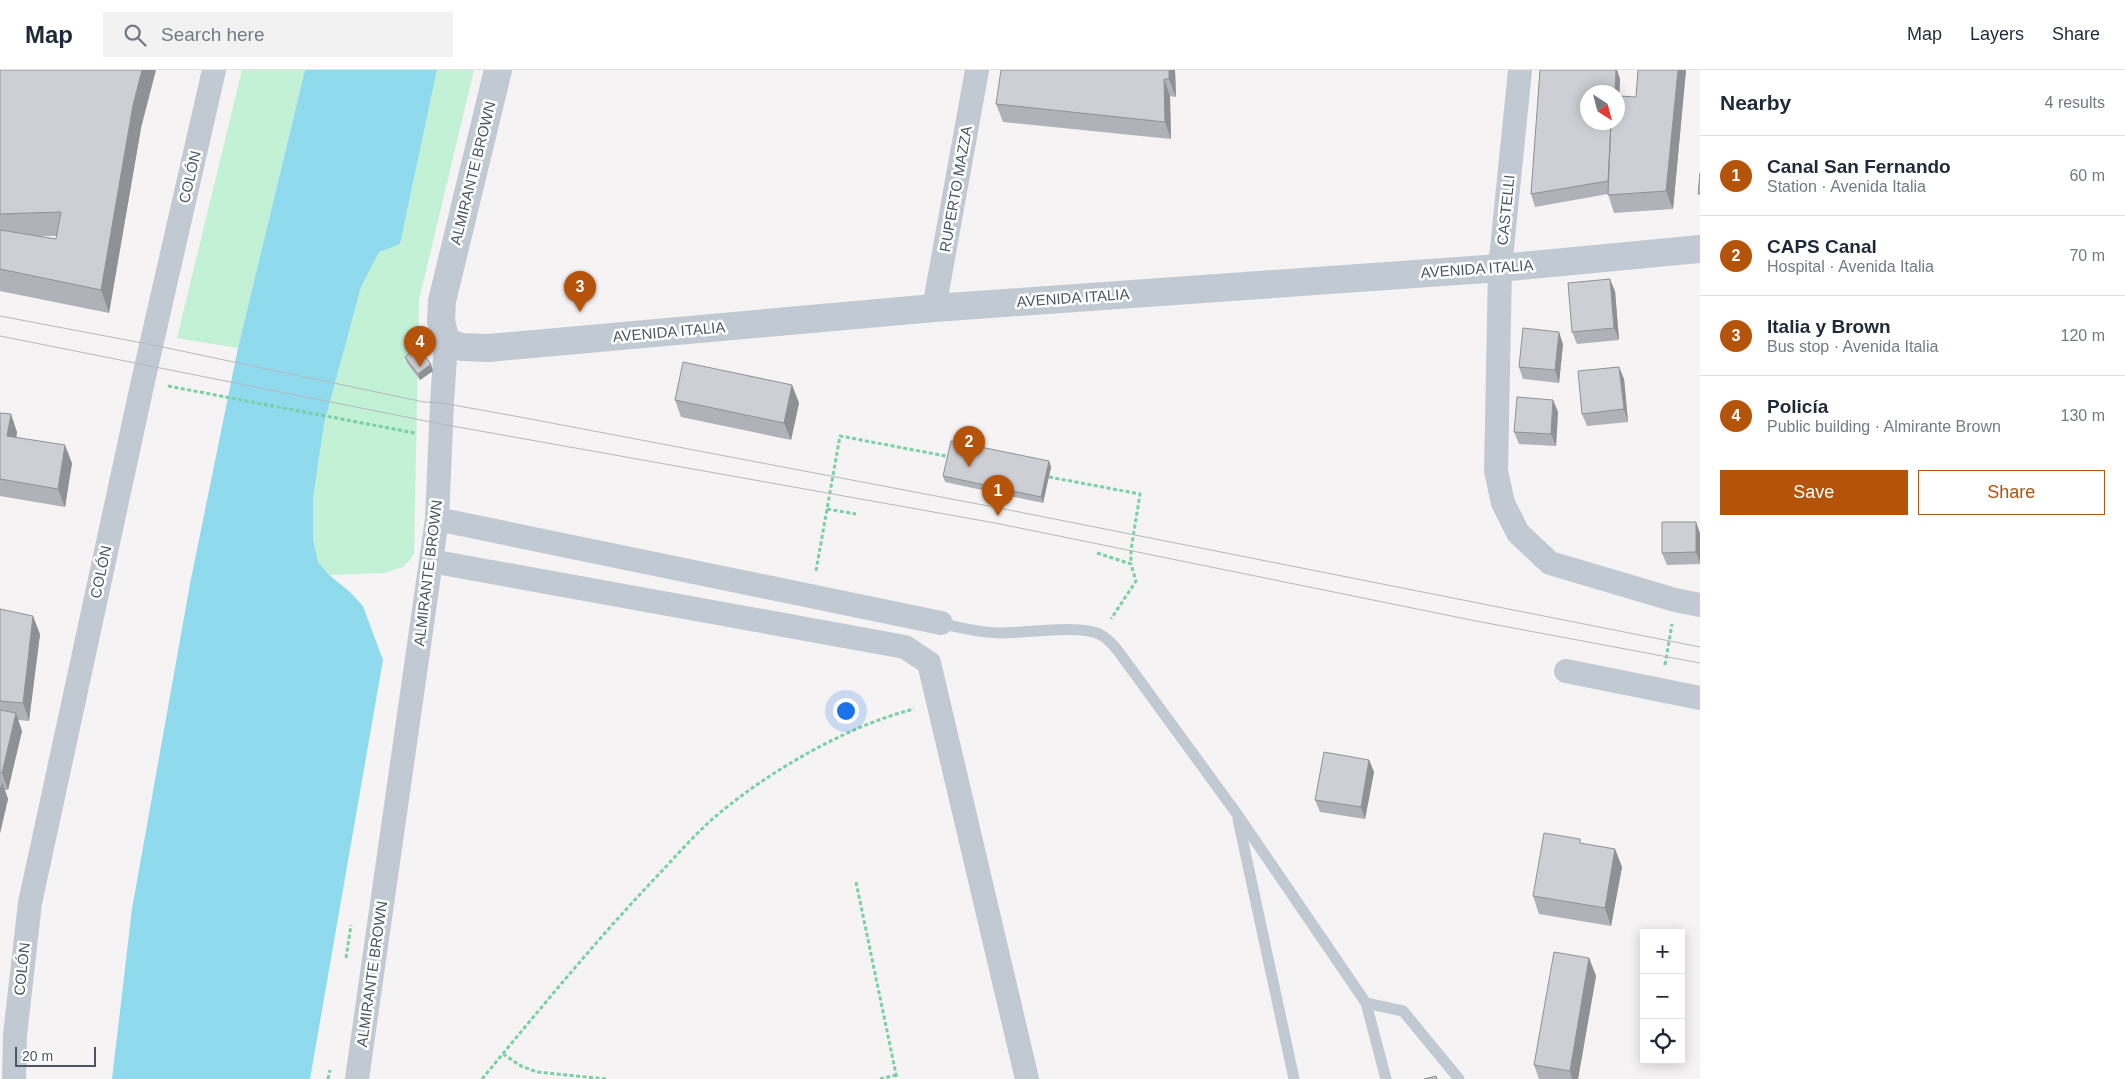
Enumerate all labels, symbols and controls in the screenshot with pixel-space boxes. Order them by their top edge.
search box [103,12,453,57]
text: Map [25,21,73,48]
icon: search [121,21,149,49]
text: Search here [161,24,265,45]
text: Map [1907,24,1942,44]
text: Layers [1970,24,2024,44]
text: Share [2052,24,2100,44]
north arrow [1580,85,1625,130]
text: Nearby [1720,91,1791,114]
text: 4 results [2045,94,2105,111]
street label: ALMIRANTE BROWN [446,99,499,247]
street label: RUPERTO MAZZA [936,125,975,253]
street label: COLÓN [175,149,204,205]
text: Canal San Fernando [1767,156,1951,177]
text: 1 [1732,167,1740,184]
text: 60 m [2069,167,2105,184]
street label: CASTELLI [1493,174,1518,246]
text: Station · Avenida Italia [1767,178,1926,195]
text: CAPS Canal [1767,236,1877,257]
text: 2 [1732,247,1740,264]
text: 70 m [2069,247,2105,264]
street label: AVENIDA ITALIA [1420,256,1534,281]
text: Hospital · Avenida Italia [1767,258,1934,275]
pin: 3 [564,271,596,312]
street label: AVENIDA ITALIA [1016,285,1130,310]
text: Italia y Brown [1767,316,1891,337]
street label: AVENIDA ITALIA [612,318,726,345]
pin: 4 [404,326,436,367]
text: 3 [1732,327,1740,344]
text: 120 m [2061,327,2105,344]
text: Bus stop · Avenida Italia [1767,338,1938,355]
text: Policía [1767,396,1828,417]
text: 4 [1732,407,1740,424]
text: 130 m [2061,407,2105,424]
text: Public building · Almirante Brown [1767,418,2001,435]
pin: 2 [953,426,985,467]
button: Save [1720,470,1908,515]
button: Share [1918,470,2105,515]
pin: 1 [982,475,1014,516]
street label: ALMIRANTE BROWN [410,499,445,647]
street label: COLÓN [87,544,114,600]
your location [833,698,859,724]
street label: ALMIRANTE BROWN [353,900,390,1048]
map controls [1640,929,1685,1064]
button: + [1640,929,1685,974]
street label: COLÓN [10,942,33,996]
button: − [1640,974,1685,1019]
button: locate [1640,1019,1685,1064]
scale bar [15,1044,96,1067]
text: 20 m [22,1048,53,1064]

